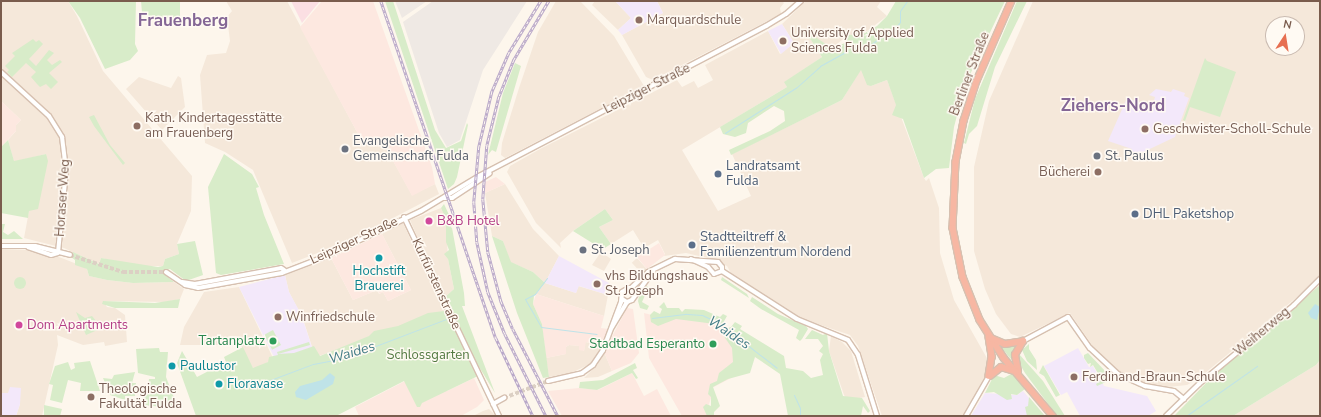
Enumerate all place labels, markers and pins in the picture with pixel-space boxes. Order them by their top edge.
place label: Marquardschule [647,12,741,28]
marker: Marquardschule [634,15,644,25]
place label: University of Applied Sciences Fulda [791,26,914,57]
marker: University of Applied Sciences Fulda [778,36,788,46]
place label: Kath. Kindertagesstätte am Frauenberg [145,111,282,142]
marker: Kath. Kindertagesstätte am Frauenberg [132,121,142,131]
place label: Geschwister-Scholl-Schule [1153,121,1311,137]
marker: Geschwister-Scholl-Schule [1140,124,1150,134]
place label: Evangelische Gemeinschaft Fulda [353,134,469,165]
marker: Evangelische Gemeinschaft Fulda [340,144,350,154]
place label: St. Paulus [1105,148,1163,164]
marker: St. Paulus [1092,151,1102,161]
place label: Landratsamt Fulda [726,159,800,190]
place label: Bücherei [1039,164,1090,180]
marker: Bücherei [1093,167,1103,177]
marker: Landratsamt Fulda [713,169,723,179]
place label: DHL Paketshop [1143,206,1234,222]
marker: DHL Paketshop [1130,209,1140,219]
place label: B&B Hotel [437,213,499,229]
marker: B&B Hotel [424,216,434,226]
place label: Stadtteiltreff & Familienzentrum Nordend [700,230,851,261]
marker: Stadtteiltreff & Familienzentrum Nordend [687,240,697,250]
place label: St. Joseph [591,242,650,258]
marker: St. Joseph [578,245,588,255]
marker: Hochstift Brauerei [374,253,384,263]
place label: Hochstift Brauerei [353,264,405,295]
place label: vhs Bildungshaus St. Joseph [605,269,708,300]
marker: vhs Bildungshaus St. Joseph [592,279,602,289]
place label: Winfriedschule [286,309,375,325]
marker: Winfriedschule [273,312,283,322]
place label: Dom Apartments [27,317,128,333]
marker: Dom Apartments [14,320,24,330]
place label: Tartanplatz [199,333,265,349]
marker: Tartanplatz [268,336,278,346]
place label: Stadtbad Esperanto [589,336,705,352]
marker: Stadtbad Esperanto [708,339,718,349]
place label: Paulustor [180,358,236,374]
marker: Paulustor [167,361,177,371]
place label: Ferdinand-Braun-Schule [1082,369,1225,385]
marker: Ferdinand-Braun-Schule [1069,372,1079,382]
place label: Floravase [227,376,283,392]
marker: Floravase [214,379,224,389]
place label: Theologische Fakultät Fulda [99,382,182,413]
marker: Theologische Fakultät Fulda [86,392,96,402]

